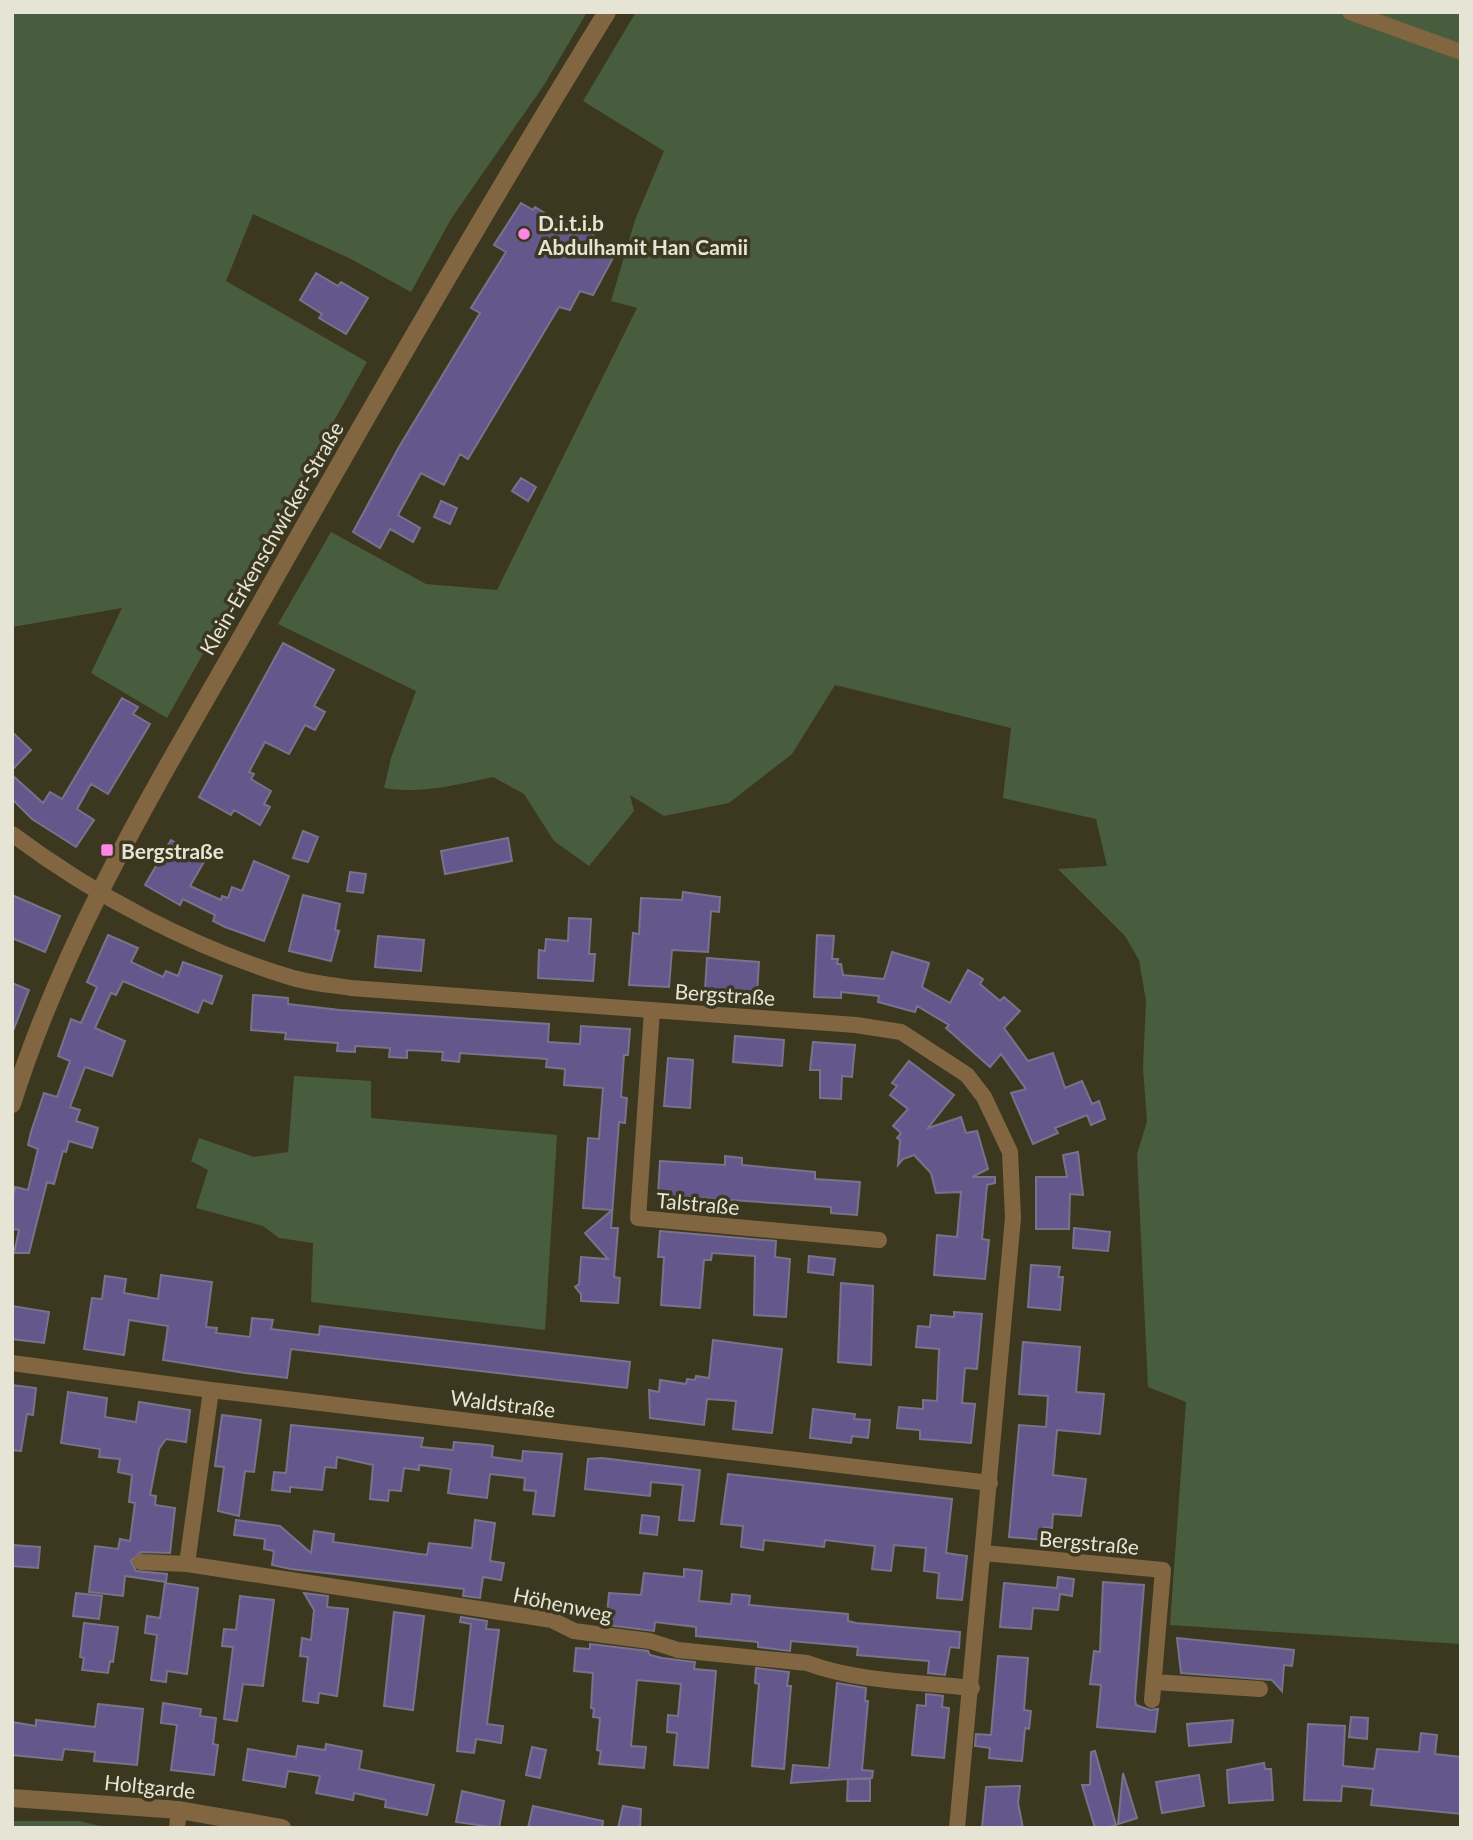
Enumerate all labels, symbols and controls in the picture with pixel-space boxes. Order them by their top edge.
place label: D.i.t.i.b Abdulhamit Han Camii [537,210,748,259]
marker: D.i.t.i.b Abdulhamit Han Camii [516,226,532,242]
street label: Klein-Erkenschwicker-Straße [194,417,348,659]
place label: Bergstraße [121,838,224,863]
marker: Bergstraße [99,842,115,858]
street label: Bergstraße [674,978,776,1010]
street label: Talstraße [655,1187,741,1219]
street label: Waldstraße [449,1384,557,1422]
street label: Bergstraße [1038,1525,1140,1559]
street label: Höhenweg [511,1581,615,1627]
street label: Holtgarde [103,1769,197,1803]

